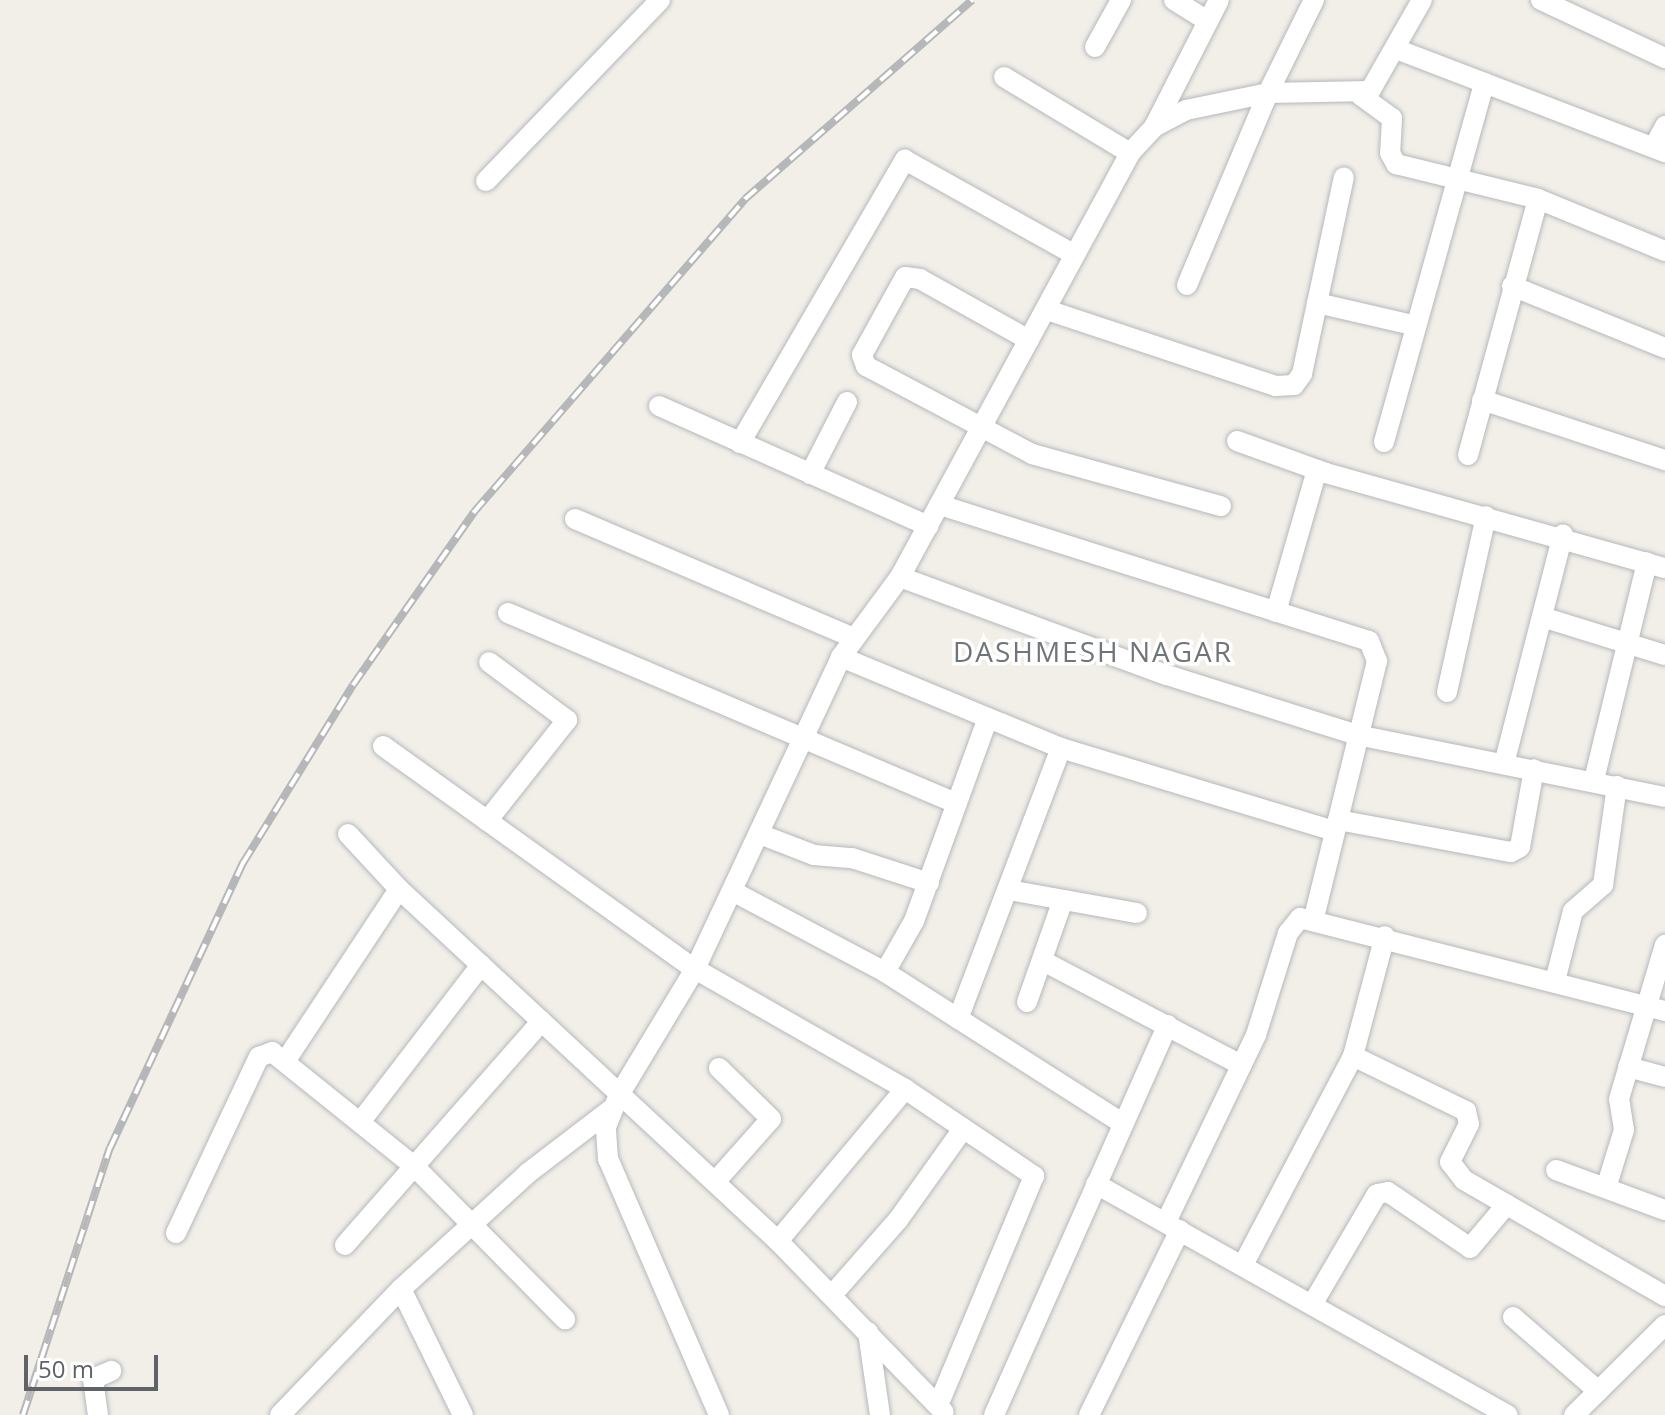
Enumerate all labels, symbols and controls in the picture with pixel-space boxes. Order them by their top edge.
district label: DASHMESH NAGAR [953,634,1233,668]
scale bar [28,1339,162,1389]
text: 50 m [38,1352,94,1385]

